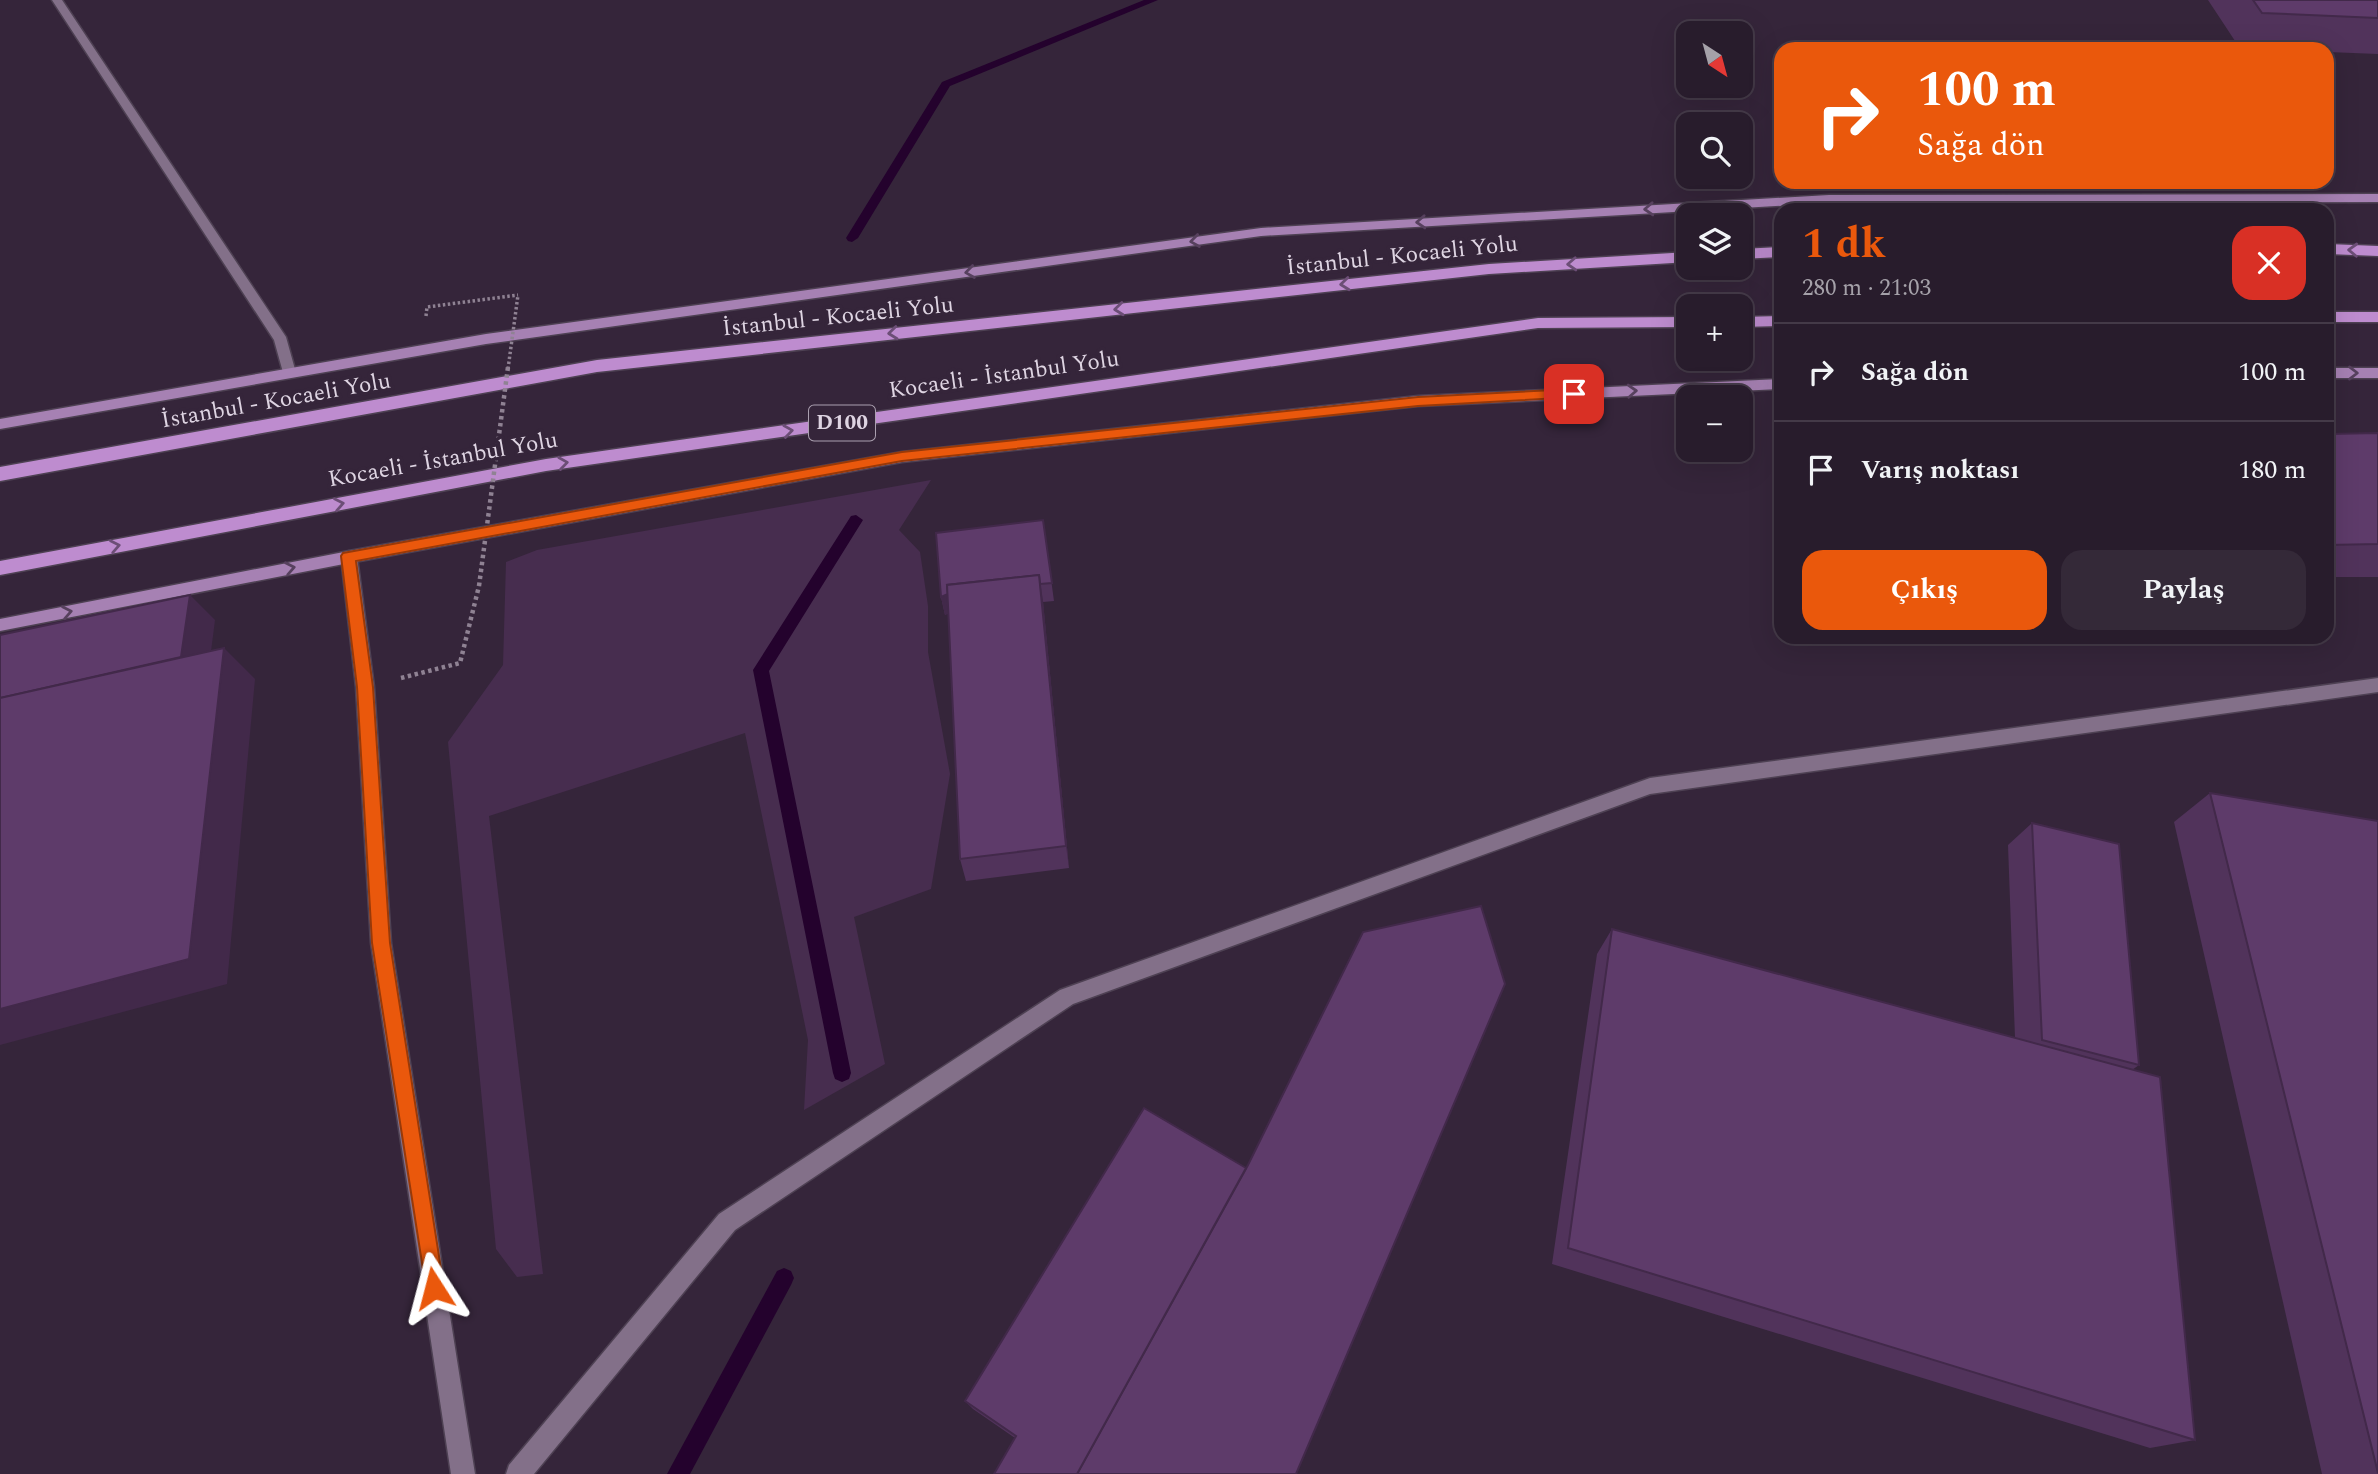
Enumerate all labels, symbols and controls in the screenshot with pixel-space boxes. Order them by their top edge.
north arrow [1676,21,1754,98]
map controls [1676,21,1753,462]
text: 100 m [1917,53,2056,128]
icon: right [1802,70,1893,161]
button: search [1676,112,1753,189]
text: Sağa dön [1917,121,2045,170]
one-way arrow [1643,201,1654,216]
button: layers [1676,203,1753,280]
text: 1 dk [1802,213,1886,276]
one-way arrow [1416,215,1427,230]
street label: İstanbul - Kocaeli Yolu [1285,226,1520,286]
button: close [2232,226,2306,300]
one-way arrow [1189,233,1201,248]
one-way arrow [2347,242,2358,258]
one-way arrow [1566,256,1577,271]
one-way arrow [964,265,975,280]
text: 280 m · 21:03 [1802,271,1931,306]
one-way arrow [1339,277,1351,292]
street label: İstanbul - Kocaeli Yolu [721,287,956,347]
button: + [1676,294,1753,371]
one-way arrow [1113,301,1124,316]
one-way arrow [887,326,899,341]
street label: Kocaeli - İstanbul Yolu [886,341,1122,409]
text: Sağa dön [1861,352,1969,392]
text: 100 m [2238,352,2306,392]
icon: right [1802,353,1840,391]
street label: İstanbul - Kocaeli Yolu [158,364,394,438]
pin [1544,364,1604,424]
one-way arrow [2348,365,2359,381]
icon: arrive [1555,375,1593,413]
one-way arrow [1626,384,1637,399]
button: − [1676,385,1753,462]
road number: D100 [809,406,875,440]
street label: Kocaeli - İstanbul Yolu [325,423,561,497]
one-way arrow [782,423,794,438]
text: Varış noktası [1861,450,2019,490]
text: 180 m [2238,450,2306,490]
icon: arrive [1802,451,1840,489]
one-way arrow [557,456,568,471]
one-way arrow [333,498,345,513]
one-way arrow [109,540,121,555]
button: Çıkış [1802,550,2047,630]
button: Paylaş [2061,550,2306,630]
one-way arrow [284,561,296,576]
one-way arrow [61,605,73,620]
position arrow [397,1251,471,1325]

